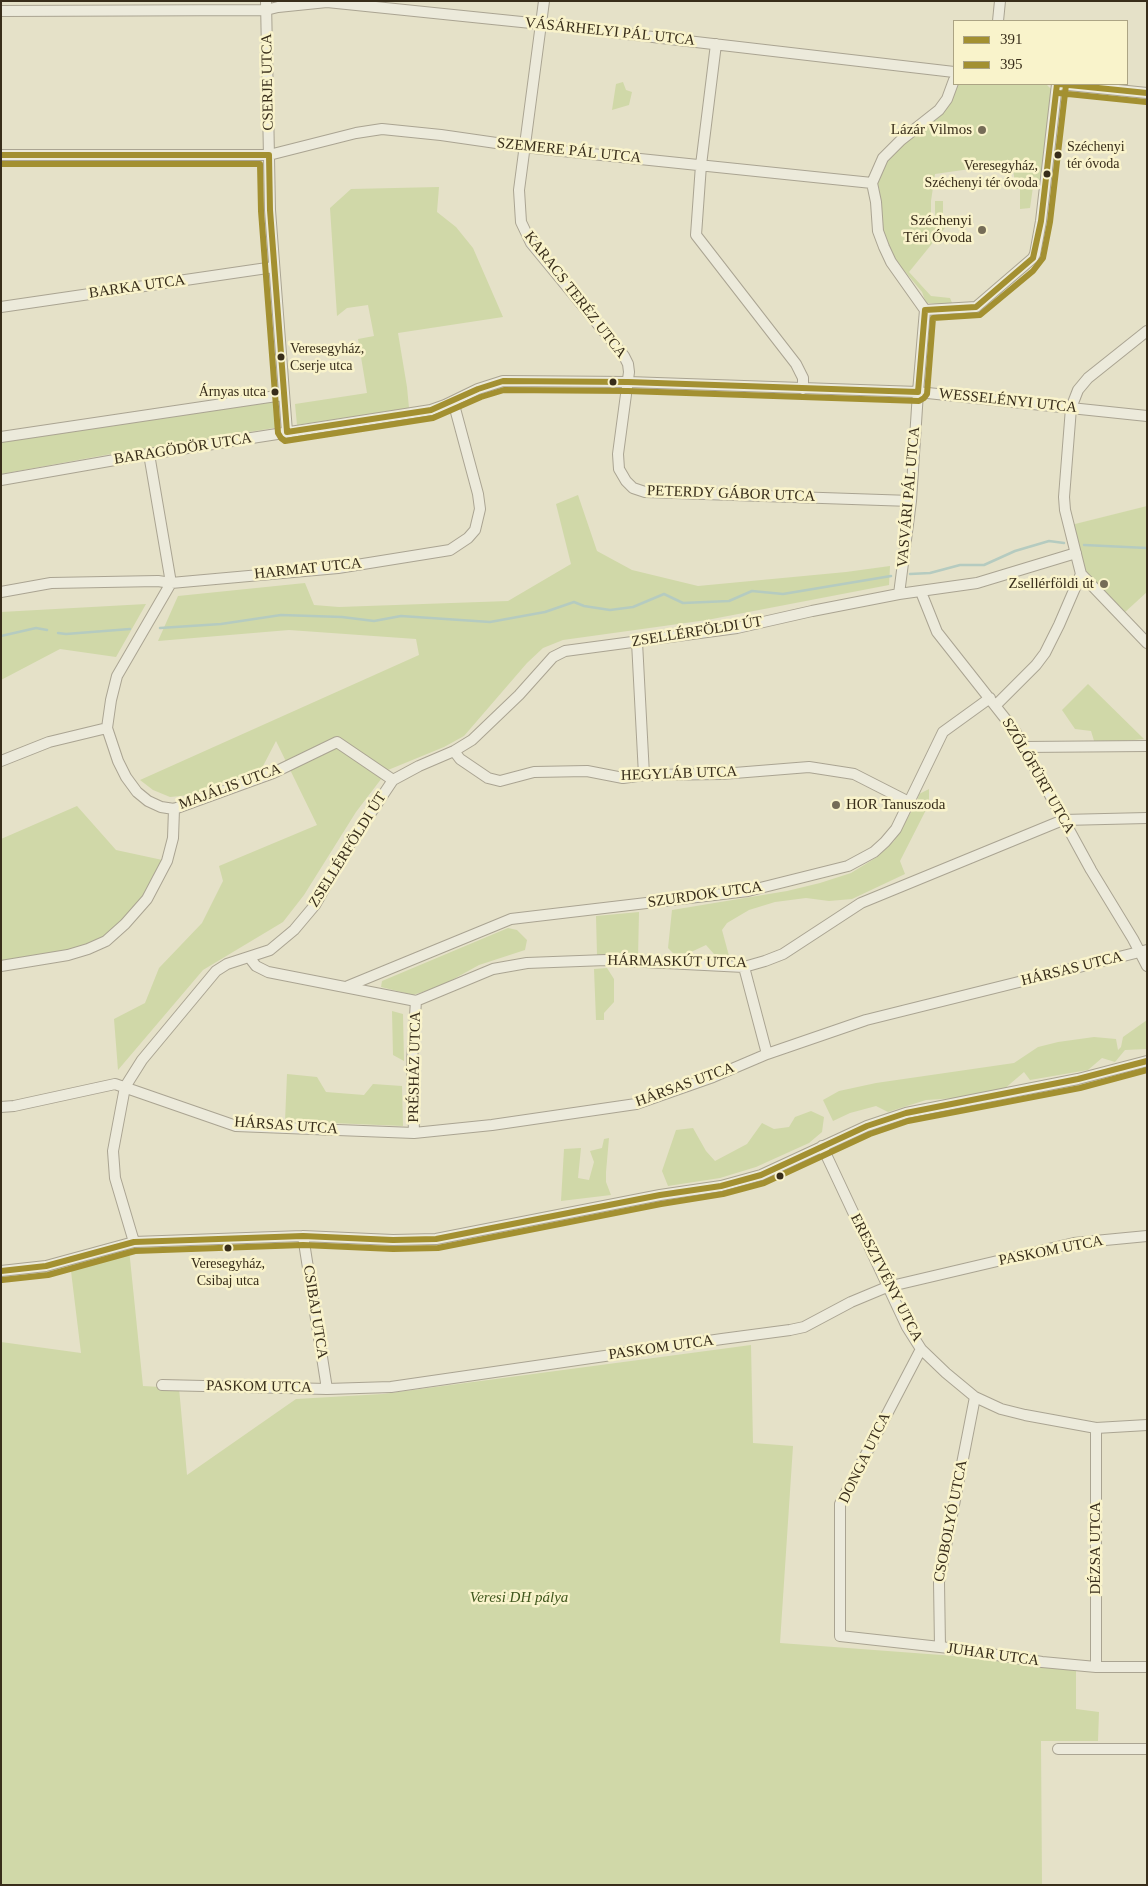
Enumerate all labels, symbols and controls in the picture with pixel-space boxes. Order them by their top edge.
street label: VÁSÁRHELYI PÁL UTCA [524,14,696,50]
legend [953,20,1128,85]
text: 391 [1000,31,1023,47]
street label: CSERJE UTCA [258,33,278,131]
text: 395 [1000,56,1023,72]
place label: Lázár Vilmos [891,121,972,139]
marker: Lázár Vilmos [976,124,988,136]
street label: SZEMERE PÁL UTCA [496,134,642,168]
place label: Széchenyi tér óvoda [1067,139,1125,172]
marker: Széchenyi tér óvoda [1053,150,1063,160]
place label: Veresegyház, Széchenyi tér óvoda [924,158,1038,190]
marker: Veresegyház, Széchenyi tér óvoda [1042,169,1052,179]
place label: Széchenyi Téri Óvoda [903,212,972,247]
marker: Széchenyi Téri Óvoda [976,224,988,236]
street label: KARACS TERÉZ UTCA [520,228,630,362]
street label: BARKA UTCA [88,271,186,303]
place label: Veresegyház, Cserje utca [290,341,364,374]
marker: Veresegyház, Cserje utca [276,352,286,362]
unlabelled marker [608,377,618,387]
place label: Árnyas utca [199,384,266,400]
street label: WESSELÉNYI UTCA [938,385,1078,417]
marker: Árnyas utca [270,387,280,397]
street label: VASVÁRI PÁL UTCA [894,426,924,568]
street label: BARAGÖDÖR UTCA [113,429,253,469]
street label: PETERDY GÁBOR UTCA [647,482,815,506]
street label: HARMAT UTCA [253,554,363,584]
place label: Zsellérföldi út [1009,575,1094,593]
marker: Zsellérföldi út [1098,578,1110,590]
street label: ZSELLÉRFÖLDI ÚT [630,613,764,651]
street label: SZŐLŐFÜRT UTCA [998,715,1078,837]
street label: MAJÁLIS UTCA [176,760,284,814]
street label: HEGYLÁB UTCA [621,763,737,785]
street label: ZSELLÉRFÖLDI ÚT [305,789,391,911]
place label: HOR Tanuszoda [846,796,945,814]
marker: HOR Tanuszoda [830,799,842,811]
street label: SZURDOK UTCA [647,878,763,912]
street label: HÁRSAS UTCA [1019,948,1125,990]
street label: HÁRMASKÚT UTCA [607,952,747,972]
street label: PRÉSHÁZ UTCA [405,1011,425,1123]
street label: HÁRSAS UTCA [633,1059,737,1111]
street label: HÁRSAS UTCA [234,1113,338,1139]
unlabelled marker [775,1171,785,1181]
street label: ERESZTVÉNY UTCA [846,1211,926,1345]
street label: PASKOM UTCA [997,1232,1105,1270]
marker: Veresegyház, Csibaj utca [223,1243,233,1253]
place label: Veresegyház, Csibaj utca [191,1256,265,1288]
street label: CSIBAJ UTCA [299,1264,331,1360]
street label: PASKOM UTCA [607,1332,715,1364]
street label: PASKOM UTCA [206,1377,312,1397]
street label: DONGA UTCA [835,1410,895,1506]
street label: CSOBOLYÓ UTCA [930,1458,972,1584]
street label: DÉZSA UTCA [1087,1502,1105,1594]
park label: Veresi DH pálya [470,1589,568,1607]
street label: JUHAR UTCA [946,1640,1040,1670]

